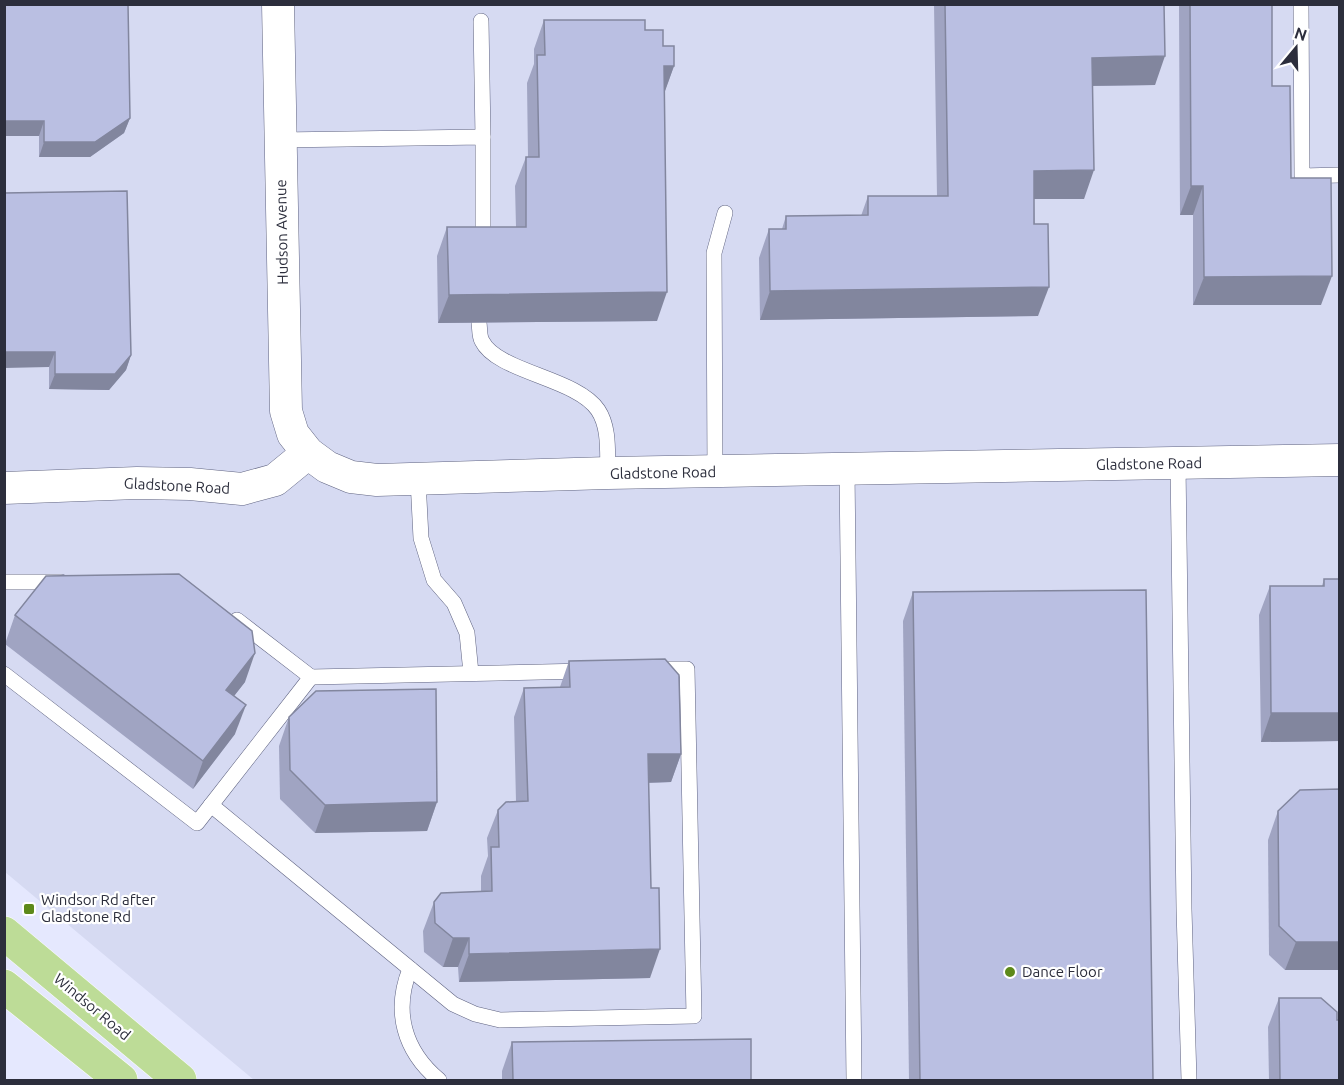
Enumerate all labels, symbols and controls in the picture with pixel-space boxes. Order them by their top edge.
north arrow [1266,18,1326,78]
text: N [1292,23,1309,44]
street label: Hudson Avenue [272,179,291,285]
street label: Gladstone Road [1096,454,1202,473]
street label: Gladstone Road [610,463,716,482]
street label: Gladstone Road [123,474,231,497]
place label: Windsor Rd after Gladstone Rd [41,891,156,925]
marker: Windsor Rd after Gladstone Rd [22,902,36,916]
place label: Dance Floor [1022,963,1103,980]
marker: Dance Floor [1003,965,1017,979]
street label: Windsor Road [51,970,134,1043]

